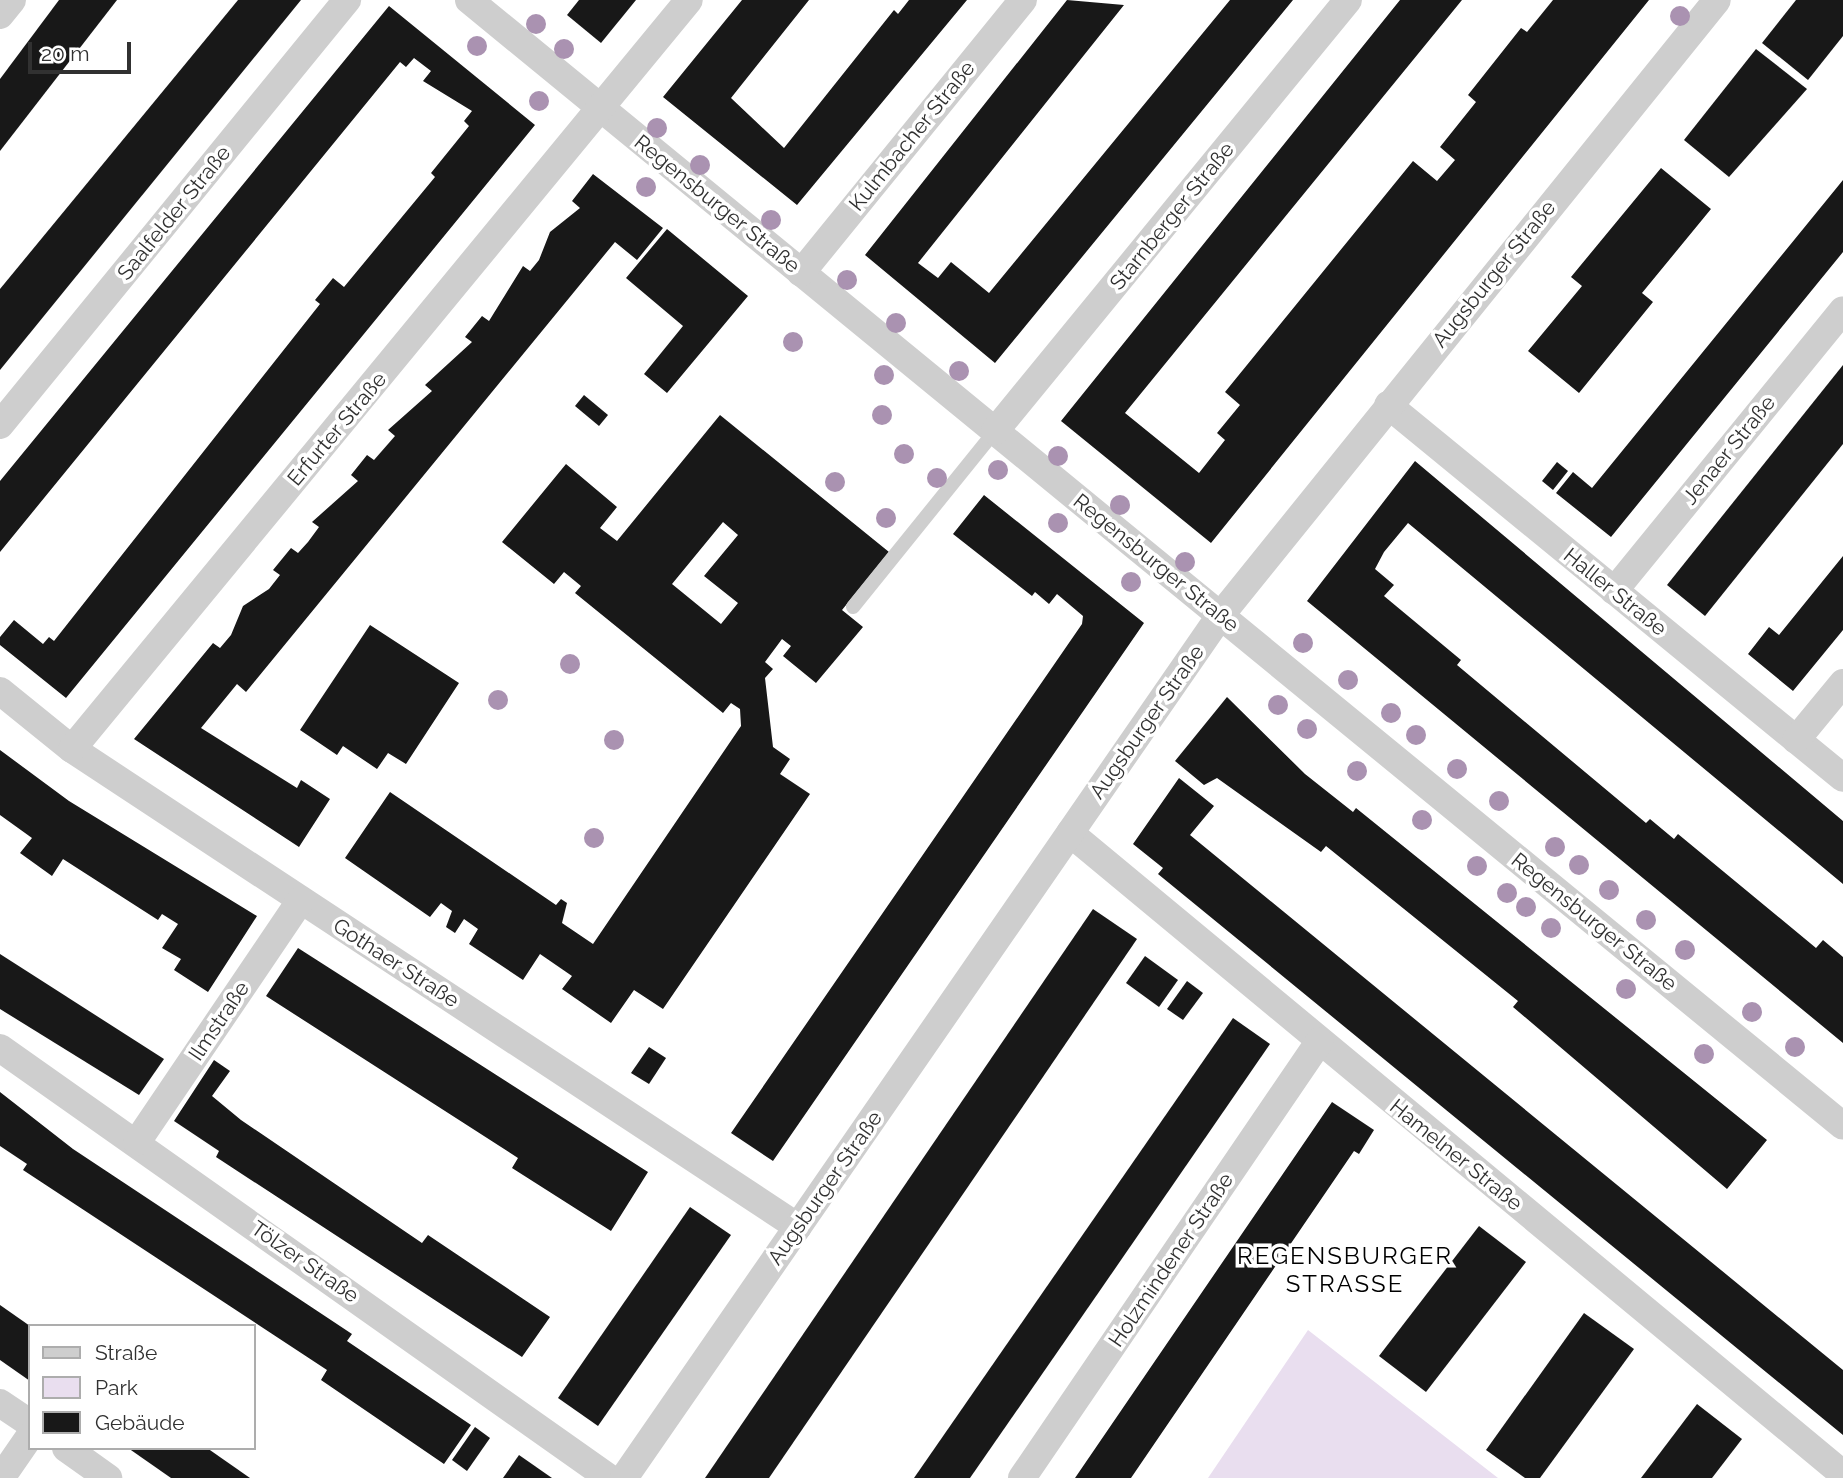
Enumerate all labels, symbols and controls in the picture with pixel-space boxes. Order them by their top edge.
scale bar [32,28,135,72]
text: 20 m [41,41,89,66]
street label: Kulmbacher Straße [844,56,980,216]
street label: Regensburger Straße [629,129,805,279]
street label: Starnberger Straße [1105,137,1239,295]
street label: Saalfelder Straße [112,140,236,286]
street label: Augsburger Straße [1427,195,1561,353]
street label: Erfurter Straße [282,367,392,491]
street label: Jenaer Straße [1677,390,1781,510]
street label: Regensburger Straße [1068,488,1244,638]
street label: Haller Straße [1558,543,1672,641]
street label: Augsburger Straße [1084,640,1210,804]
street label: Regensburger Straße [1506,847,1682,997]
street label: Gothaer Straße [328,913,464,1013]
street label: Ilmstraße [183,977,255,1065]
street label: Hamelner Straße [1384,1094,1528,1216]
street label: Augsburger Straße [762,1106,888,1270]
street label: Holzmindener Straße [1103,1168,1239,1352]
street label: Tölzer Straße [246,1216,364,1308]
district label: REGENSBURGER STRASSE [1238,1242,1452,1298]
legend [28,1324,256,1450]
text: Straße [95,1340,157,1365]
text: Park [95,1375,138,1400]
text: Gebäude [95,1410,185,1435]

